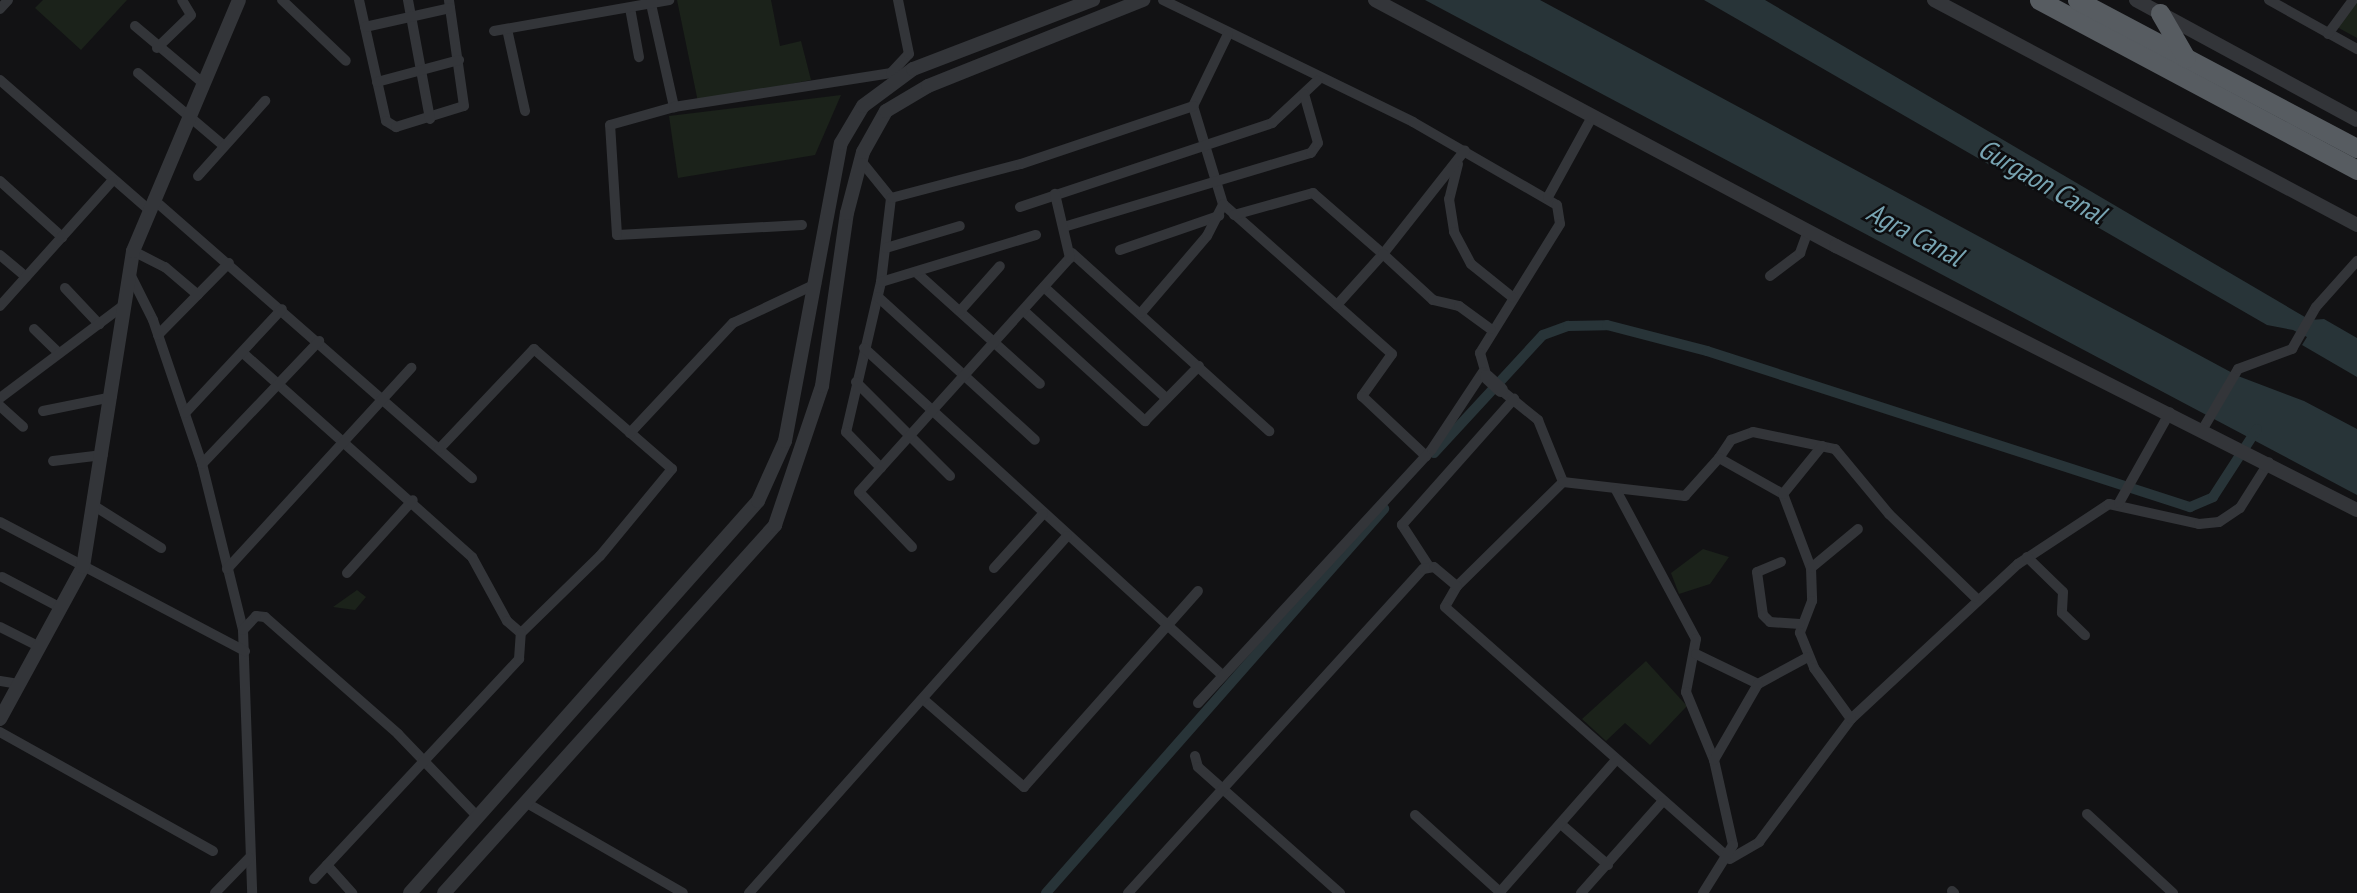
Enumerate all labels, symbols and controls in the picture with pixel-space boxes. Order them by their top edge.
water label: Gurgaon Canal [1973,131,2111,231]
water label: Agra Canal [1861,195,1969,273]

